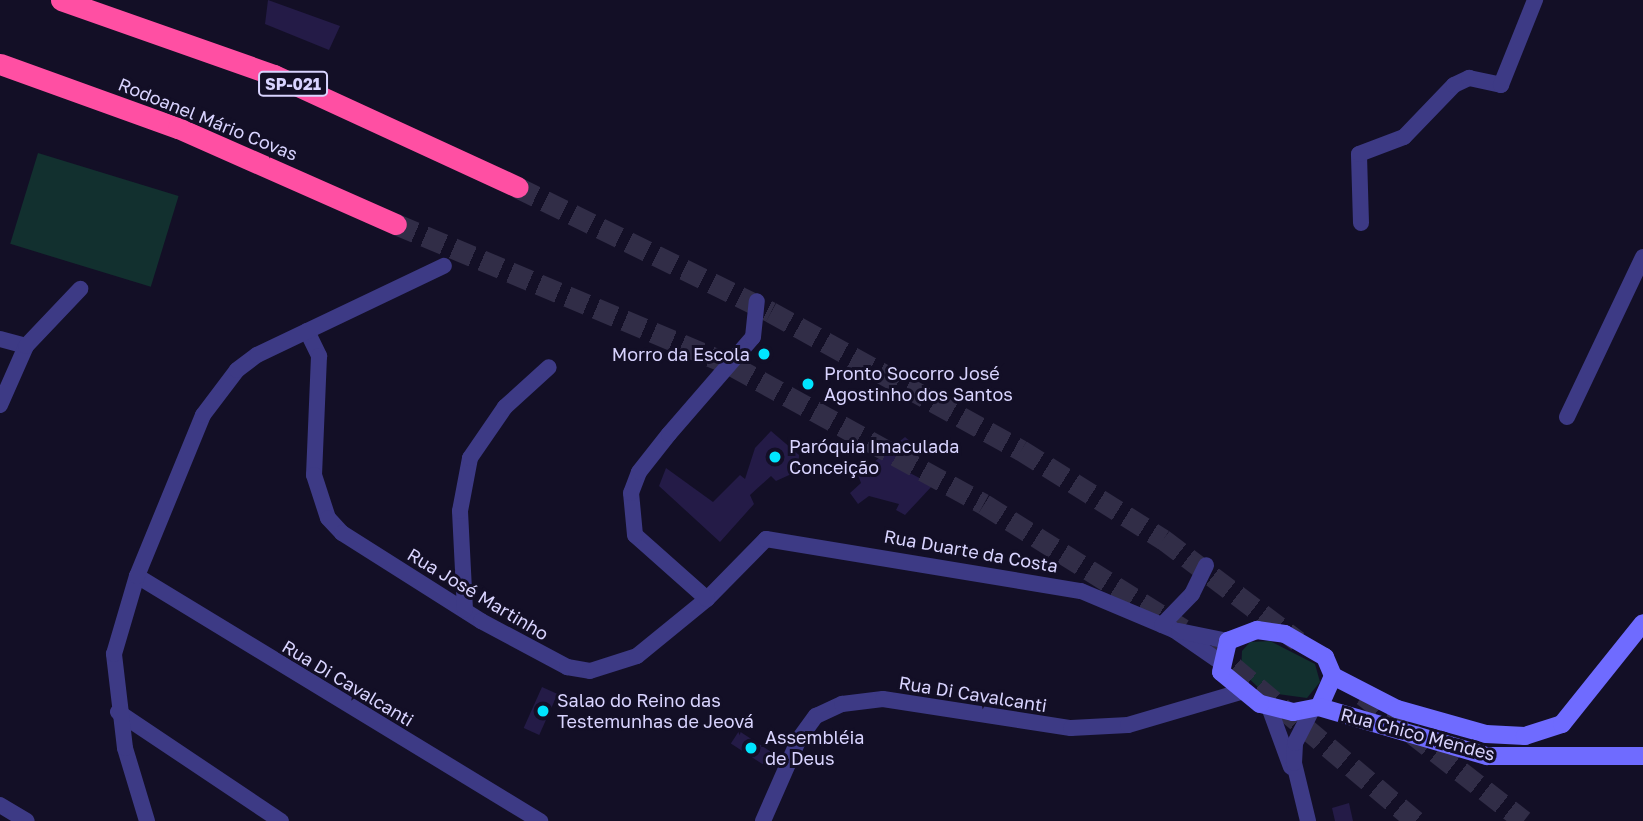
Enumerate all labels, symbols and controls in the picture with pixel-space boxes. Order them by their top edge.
road number: SP-021 [258,72,328,96]
street label: Rodoanel Mário Covas [115,73,301,165]
place label: Morro da Escola [612,343,750,365]
marker: Morro da Escola [756,346,772,362]
place label: Pronto Socorro José Agostinho dos Santos [824,363,1013,406]
marker: Pronto Socorro José Agostinho dos Santos [798,374,818,394]
place label: Paróquia Imaculada Conceição [789,436,959,478]
marker: Paróquia Imaculada Conceição [767,449,783,465]
street label: Rua Duarte da Costa [882,525,1060,577]
street label: Rua José Martinho [404,543,552,645]
street label: Rua Di Cavalcanti [278,635,418,731]
street label: Rua Di Cavalcanti [897,672,1049,716]
place label: Salao do Reino das Testemunhas de Jeová [557,690,754,732]
marker: Salao do Reino das Testemunhas de Jeová [535,703,551,719]
street label: Rua Chico Mendes [1339,703,1497,765]
place label: Assembléia de Deus [765,727,865,770]
marker: Assembléia de Deus [743,740,759,756]

